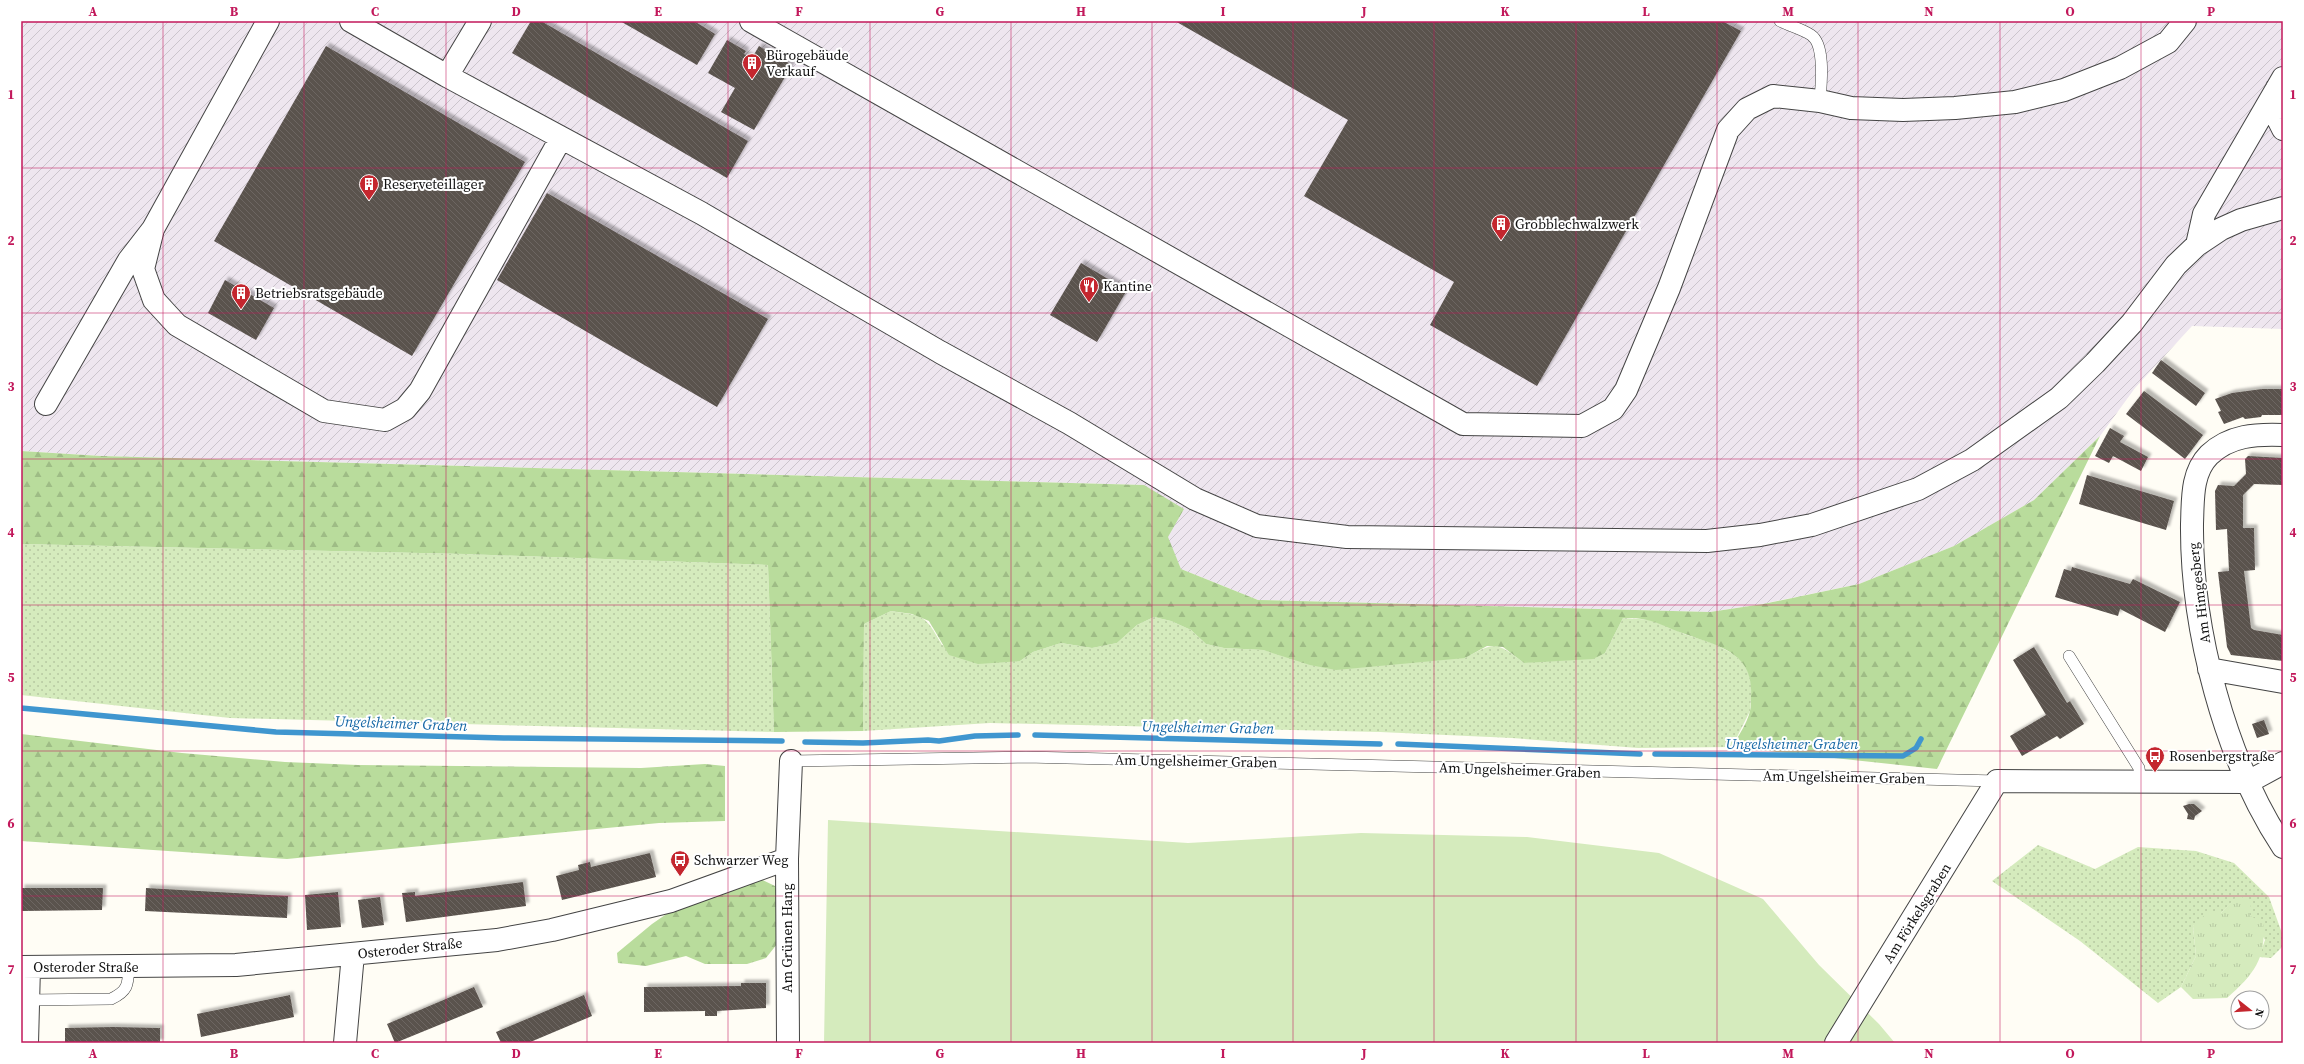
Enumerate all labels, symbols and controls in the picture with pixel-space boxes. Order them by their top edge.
text: A [89,3,98,20]
text: B [230,3,239,20]
text: C [371,3,379,20]
text: D [511,3,521,20]
text: E [654,3,662,20]
text: F [795,3,803,20]
text: G [936,3,945,20]
text: H [1076,3,1086,20]
text: I [1220,3,1226,20]
text: J [1360,3,1367,20]
text: K [1500,3,1510,20]
text: L [1642,3,1650,20]
text: M [1782,3,1794,20]
text: N [1924,3,1934,20]
text: O [2065,3,2075,20]
text: P [2207,3,2215,20]
place label: Bürogebäude Verkauf [766,45,849,81]
building icon: Bürogebäude Verkauf [741,52,763,80]
text: 1 [7,86,15,103]
text: 1 [2289,86,2297,103]
building icon: Reserveteillager [358,173,380,201]
place label: Reserveteillager [383,174,484,194]
building icon: Grobblechwalzwerk [1490,213,1512,241]
place label: Grobblechwalzwerk [1515,214,1639,234]
text: 2 [7,232,15,249]
text: 2 [2289,232,2297,249]
restaurant icon: Kantine [1078,275,1100,303]
place label: Kantine [1103,276,1152,296]
building icon: Betriebsratsgebäude [230,282,252,310]
place label: Betriebsratsgebäude [255,283,383,303]
text: 3 [7,378,15,395]
text: 3 [2289,378,2297,395]
text: 4 [7,524,15,541]
text: 4 [2289,524,2297,541]
street label: Am Himgesberg [2183,541,2215,645]
text: 5 [7,669,15,686]
text: 5 [2289,669,2297,686]
water label: Ungelsheimer Graben [334,710,468,736]
water label: Ungelsheimer Graben [1141,715,1275,739]
water label: Ungelsheimer Graben [1726,733,1859,754]
bus stop icon: Rosenbergstraße [2144,745,2166,773]
place label: Rosenbergstraße [2169,746,2275,766]
street label: Am Ungelsheimer Graben [1115,750,1278,772]
street label: Am Ungelsheimer Graben [1438,757,1602,783]
street label: Am Ungelsheimer Graben [1763,766,1926,788]
text: 6 [7,815,15,832]
text: 6 [2289,815,2297,832]
bus stop icon: Schwarzer Weg [669,849,691,877]
place label: Schwarzer Weg [694,850,788,870]
street label: Am Förkelsgraben [1878,859,1956,967]
street label: Am Grünen Hang [777,883,797,993]
street label: Osteroder Straße [357,933,463,963]
street label: Osteroder Straße [33,957,139,977]
text: 7 [7,961,15,978]
text: 7 [2289,961,2297,978]
north arrow [2230,990,2270,1030]
text: N [2251,1007,2267,1019]
text: A [89,1045,98,1062]
text: B [230,1045,239,1062]
text: C [371,1045,379,1062]
text: D [511,1045,521,1062]
text: E [654,1045,662,1062]
text: F [795,1045,803,1062]
text: G [936,1045,945,1062]
text: H [1076,1045,1086,1062]
text: I [1220,1045,1226,1062]
text: J [1360,1045,1367,1062]
text: K [1500,1045,1510,1062]
text: L [1642,1045,1650,1062]
text: M [1782,1045,1794,1062]
text: N [1924,1045,1934,1062]
text: O [2065,1045,2075,1062]
text: P [2207,1045,2215,1062]

